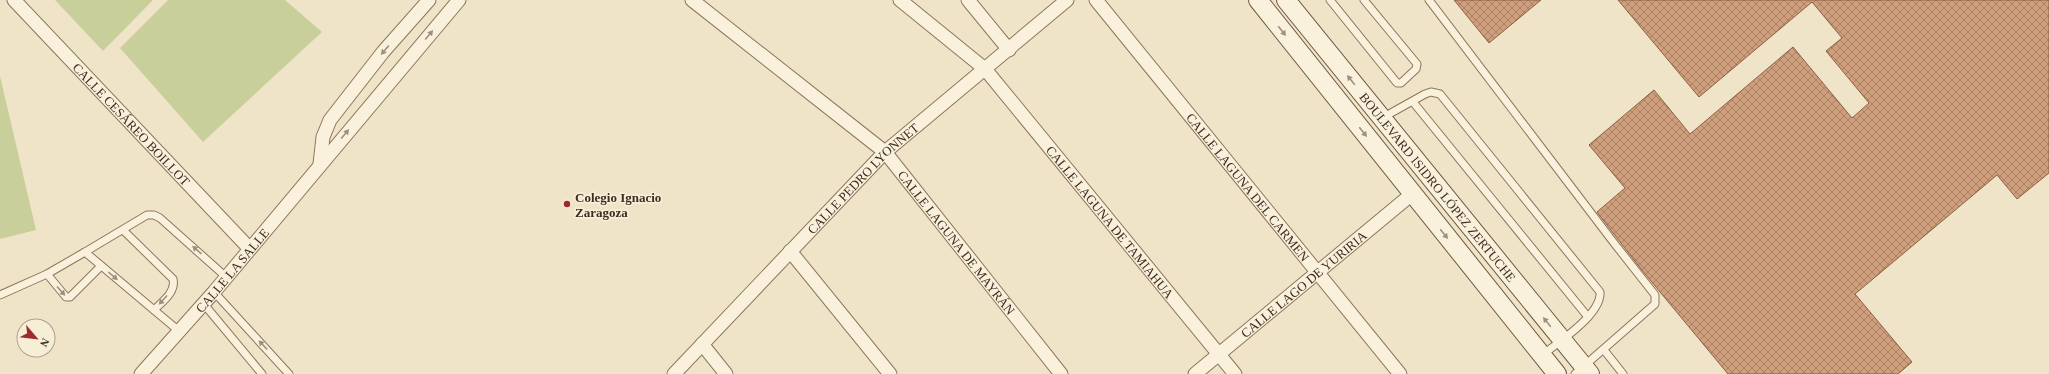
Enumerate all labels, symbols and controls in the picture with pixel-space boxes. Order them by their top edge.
one-way arrow [1278,25,1287,36]
one-way arrow [425,29,434,40]
one-way arrow [380,45,389,56]
street label: CALLE CESÁREO BOILLOT [70,60,193,189]
one-way arrow [1347,74,1355,85]
street label: BOULEVARD ISIDRO LÓPEZ ZERTUCHE [1356,90,1519,285]
street label: CALLE LAGUNA DEL CARMEN [1183,110,1313,265]
street label: CALLE PEDRO LYONNET [804,120,922,237]
one-way arrow [1359,127,1368,138]
one-way arrow [341,128,350,139]
street label: CALLE LAGUNA DE TAMIAHUA [1043,143,1177,302]
street label: CALLE LAGUNA DE MAYRÁN [895,168,1018,318]
place label: Colegio Ignacio Zaragoza [575,190,661,220]
marker: Colegio Ignacio Zaragoza [562,199,572,209]
street label: CALLE LA SALLE [192,225,272,316]
street label: CALLE LAGO DE YURIRIA [1238,227,1370,341]
one-way arrow [1440,229,1449,239]
one-way arrow [192,246,201,255]
one-way arrow [108,272,119,281]
one-way arrow [57,286,66,297]
one-way arrow [159,295,168,306]
one-way arrow [1543,317,1552,327]
north arrow [16,318,56,358]
text: N [38,336,52,349]
one-way arrow [258,340,268,350]

